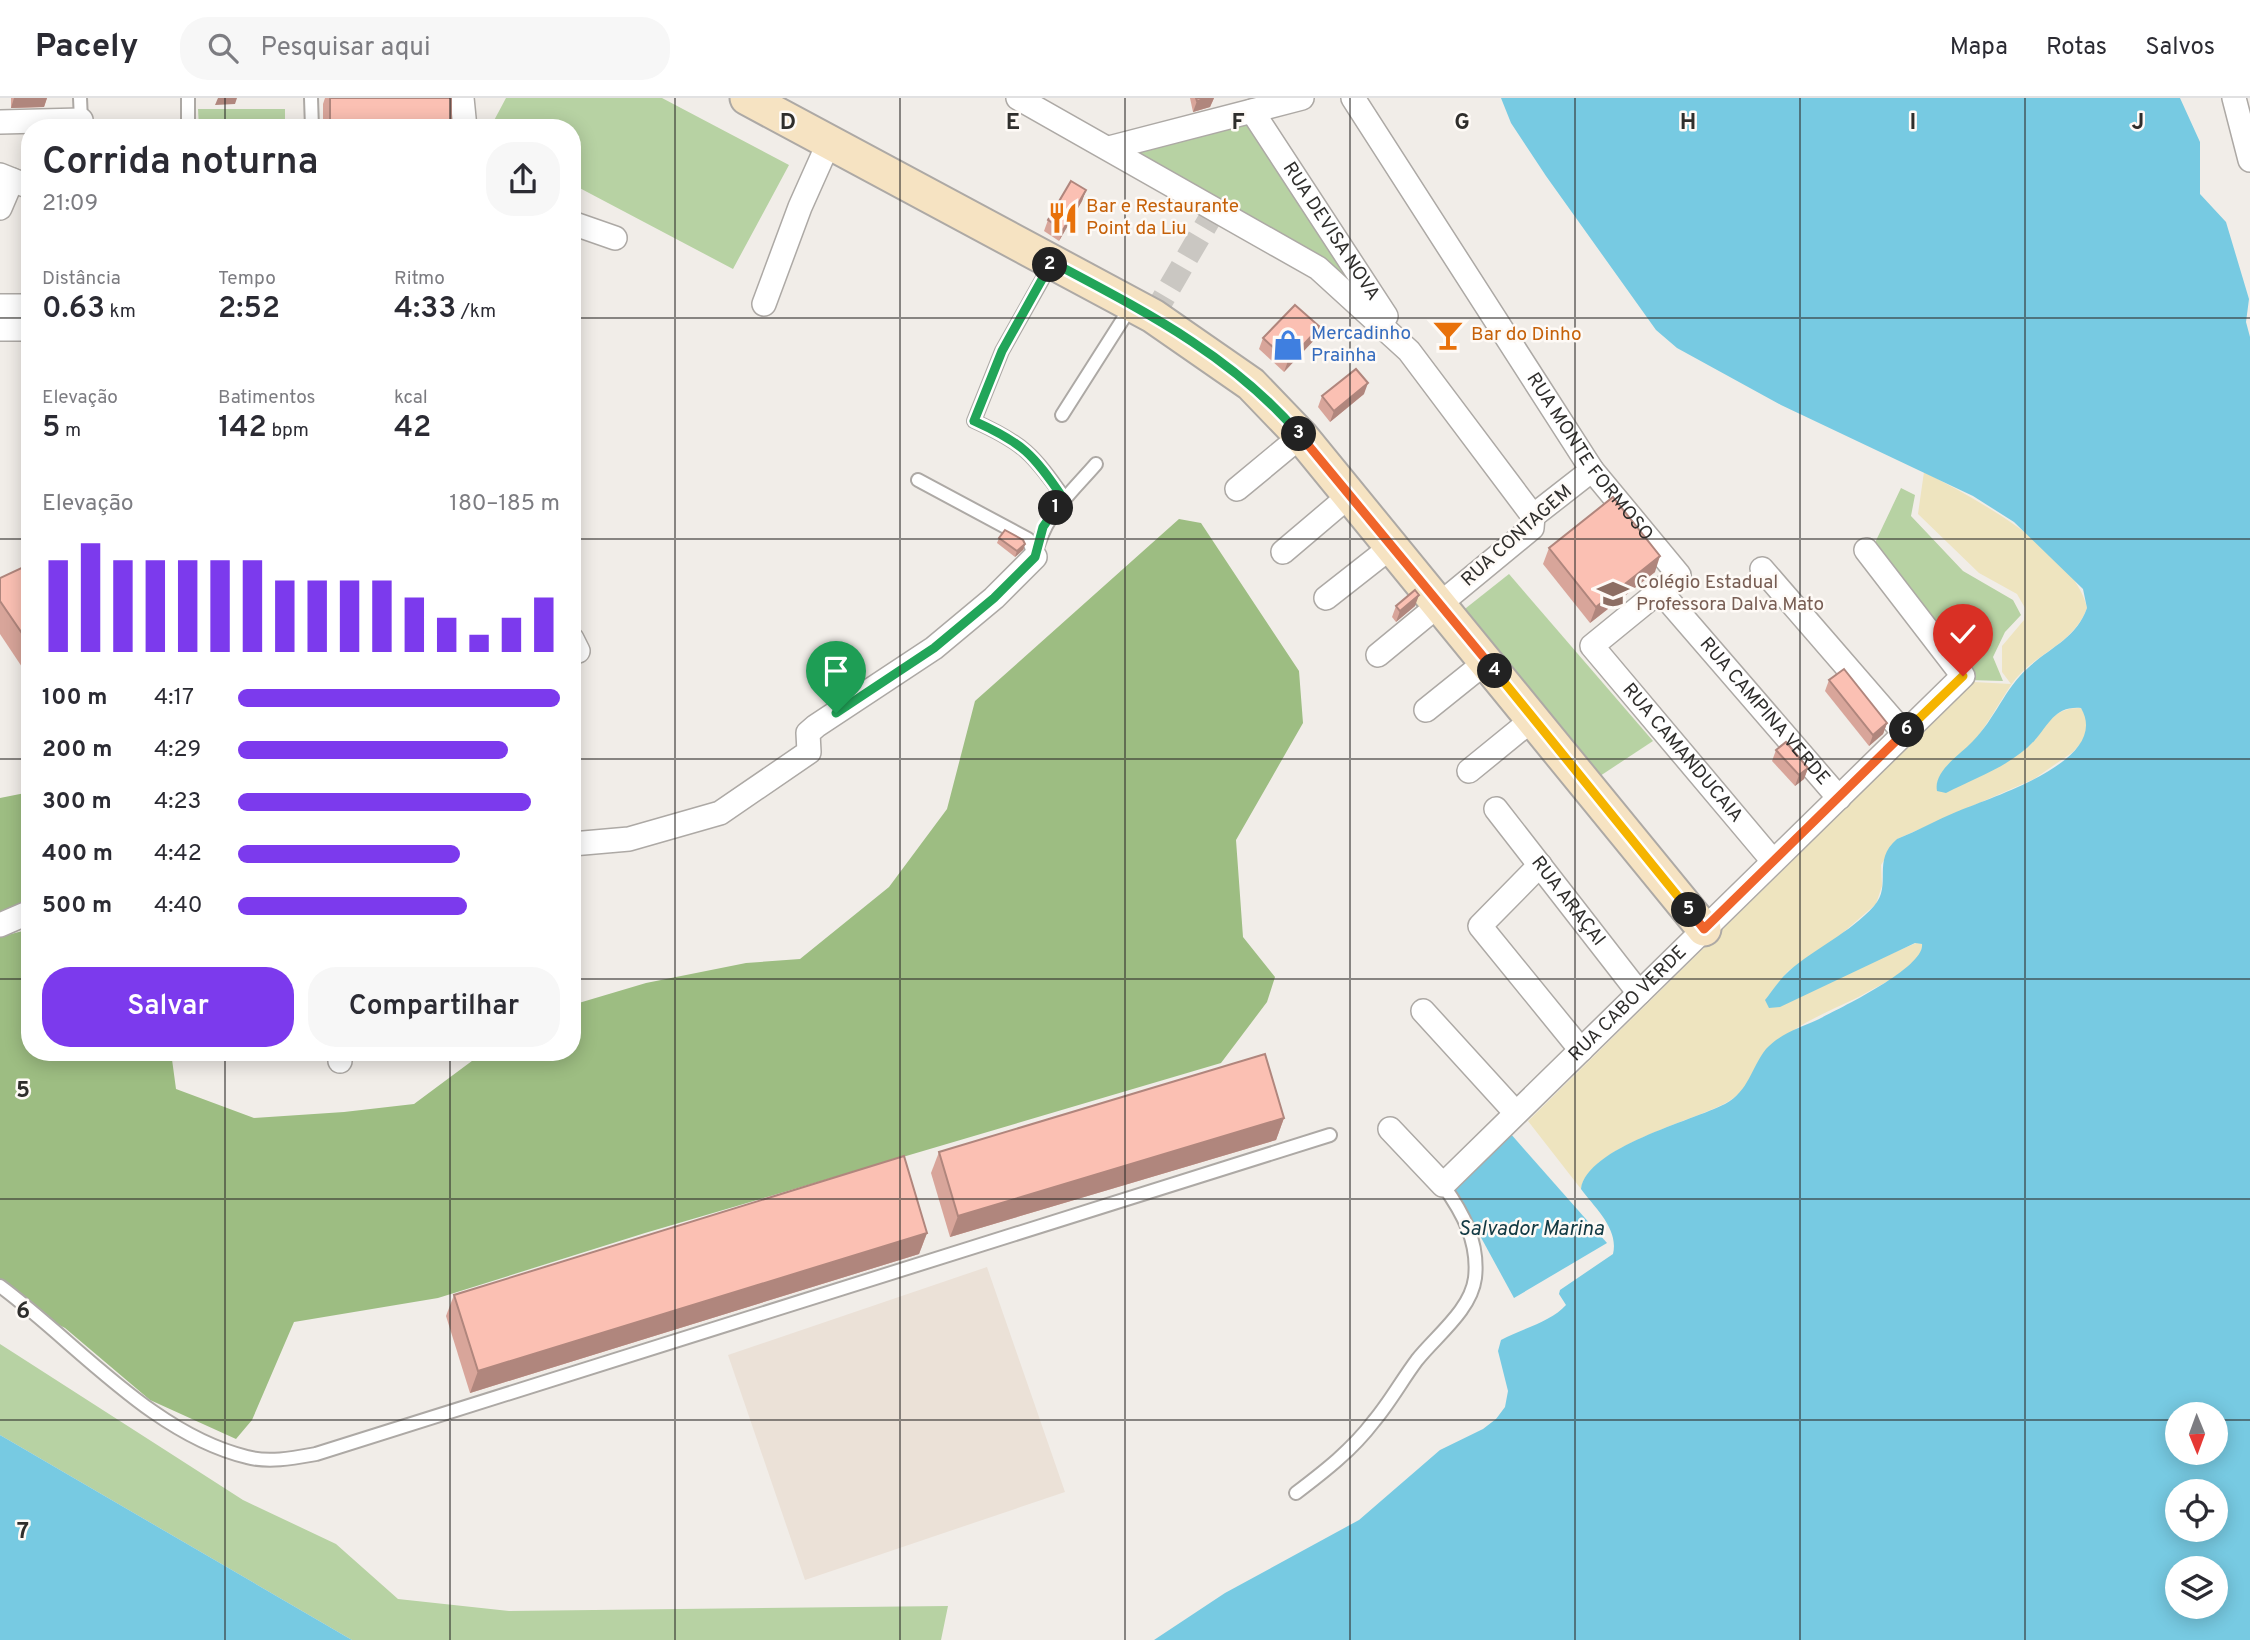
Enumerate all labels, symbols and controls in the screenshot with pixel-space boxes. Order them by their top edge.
search box [180,17,670,80]
text: Pacely [35,27,138,69]
icon: search [204,29,242,67]
text: Pesquisar aqui [260,32,431,65]
text: Mapa [1950,33,2008,63]
text: Rotas [2046,33,2107,63]
text: Salvos [2145,33,2215,63]
text: D [780,109,796,138]
text: E [1006,109,1020,138]
text: F [1231,109,1245,138]
text: G [1454,109,1470,138]
text: H [1680,109,1696,138]
text: I [1910,109,1916,138]
text: J [2132,109,2144,138]
text: Corrida noturna [42,139,319,188]
button: share [486,142,560,216]
street label: RUA DEVISA NOVA [1277,158,1385,305]
text: 21:09 [42,190,98,219]
place label: Bar e Restaurante Point da Liu [1086,195,1239,241]
restaurant icon: Bar e Restaurante Point da Liu [1046,201,1080,235]
pin: 2 [1032,248,1068,282]
text: 2 [1044,252,1055,276]
text: Distância [42,267,121,291]
text: Tempo [218,267,276,291]
text: Ritmo [394,267,445,291]
text: 0.63 [42,291,105,328]
text: 2:52 [218,291,280,328]
text: 4:33 [394,291,456,328]
text: km [105,300,136,324]
text: /km [456,300,496,324]
bar icon: Bar do Dinho [1431,318,1465,352]
place label: Mercadinho Prainha [1311,322,1411,368]
place label: Bar do Dinho [1471,323,1582,347]
shop icon: Mercadinho Prainha [1271,328,1305,362]
street label: RUA MONTE FORMOSO [1521,368,1658,546]
text: Elevação [42,386,118,410]
text: Batimentos [218,386,316,410]
text: kcal [394,386,428,410]
text: 5 [42,410,60,447]
text: 142 [218,410,267,447]
text: 42 [394,410,431,447]
pin: 3 [1282,416,1316,452]
text: m [60,419,81,443]
text: bpm [267,419,309,443]
text: 3 [1293,421,1304,445]
street label: RUA CONTAGEM [1457,480,1577,592]
text: Elevação [42,490,134,519]
text: 180–185 m [449,490,560,519]
pin: 1 [1038,490,1074,526]
text: 1 [1052,495,1059,519]
place label: Colégio Estadual Professora Dalva Mato [1636,571,1824,617]
school or university icon: Colégio Estadual Professora Dalva Mato [1596,577,1630,611]
pin [1933,604,1993,676]
icon: check [1944,615,1982,653]
street label: RUA CAMPINA VERDE [1694,633,1835,790]
pin [806,641,866,713]
icon: arrive [817,652,855,690]
pin: 4 [1478,654,1512,688]
text: 4 [1488,658,1501,682]
street label: RUA CAMANDUCAIA [1617,679,1748,828]
text: 100 m [42,684,107,713]
text: 4:17 [154,684,194,713]
pin: 6 [1890,712,1924,748]
text: 6 [1901,717,1912,741]
text: 200 m [42,736,112,765]
text: 4:29 [154,736,201,765]
text: 300 m [42,788,112,817]
text: 4:23 [154,788,201,817]
text: 400 m [42,840,113,869]
text: 4:42 [154,840,202,869]
street label: RUA ARAÇAI [1525,852,1610,951]
text: 500 m [42,892,112,921]
text: 4:40 [154,892,203,921]
pin: 5 [1672,892,1706,928]
text: 5 [1683,897,1694,921]
street label: RUA CABO VERDE [1564,941,1692,1067]
button: Salvar [42,967,294,1047]
button: Compartilhar [308,967,560,1047]
text: 5 [16,1077,30,1106]
water label: Salvador Marina [1458,1216,1604,1243]
text: 6 [16,1298,30,1327]
north arrow [2165,1402,2228,1465]
map controls [2165,1402,2228,1619]
button: locate [2165,1479,2228,1542]
text: 7 [17,1518,29,1547]
button: layers [2165,1556,2228,1619]

